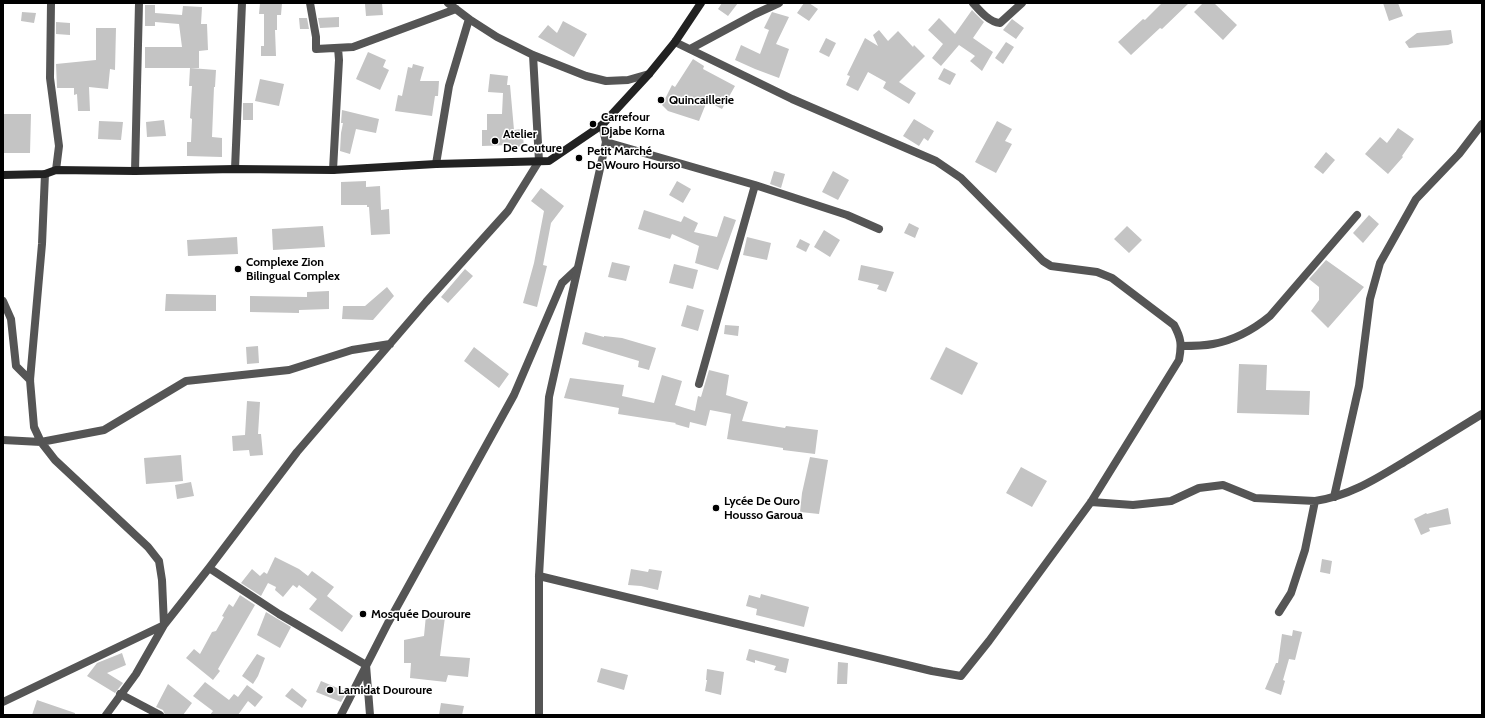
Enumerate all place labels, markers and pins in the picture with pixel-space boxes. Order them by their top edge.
place label: Quincaillerie [669,93,734,107]
marker: Quincaillerie [656,95,666,105]
place label: Carrefour Djabe Korna [601,110,665,138]
marker: Carrefour Djabe Korna [588,119,598,129]
place label: Atelier De Couture [503,127,562,155]
marker: Atelier De Couture [490,136,500,146]
place label: Petit Marché De Wouro Hourso [587,144,680,172]
marker: Petit Marché De Wouro Hourso [574,153,584,163]
place label: Complexe Zion Bilingual Complex [246,255,340,283]
marker: Complexe Zion Bilingual Complex [233,264,243,274]
place label: Lycée De Ouro Housso Garoua [724,494,803,522]
marker: Lycée De Ouro Housso Garoua [711,503,721,513]
place label: Mosquée Douroure [371,607,471,621]
marker: Mosquée Douroure [358,609,368,619]
place label: Lamidat Douroure [338,683,432,697]
marker: Lamidat Douroure [325,685,335,695]

